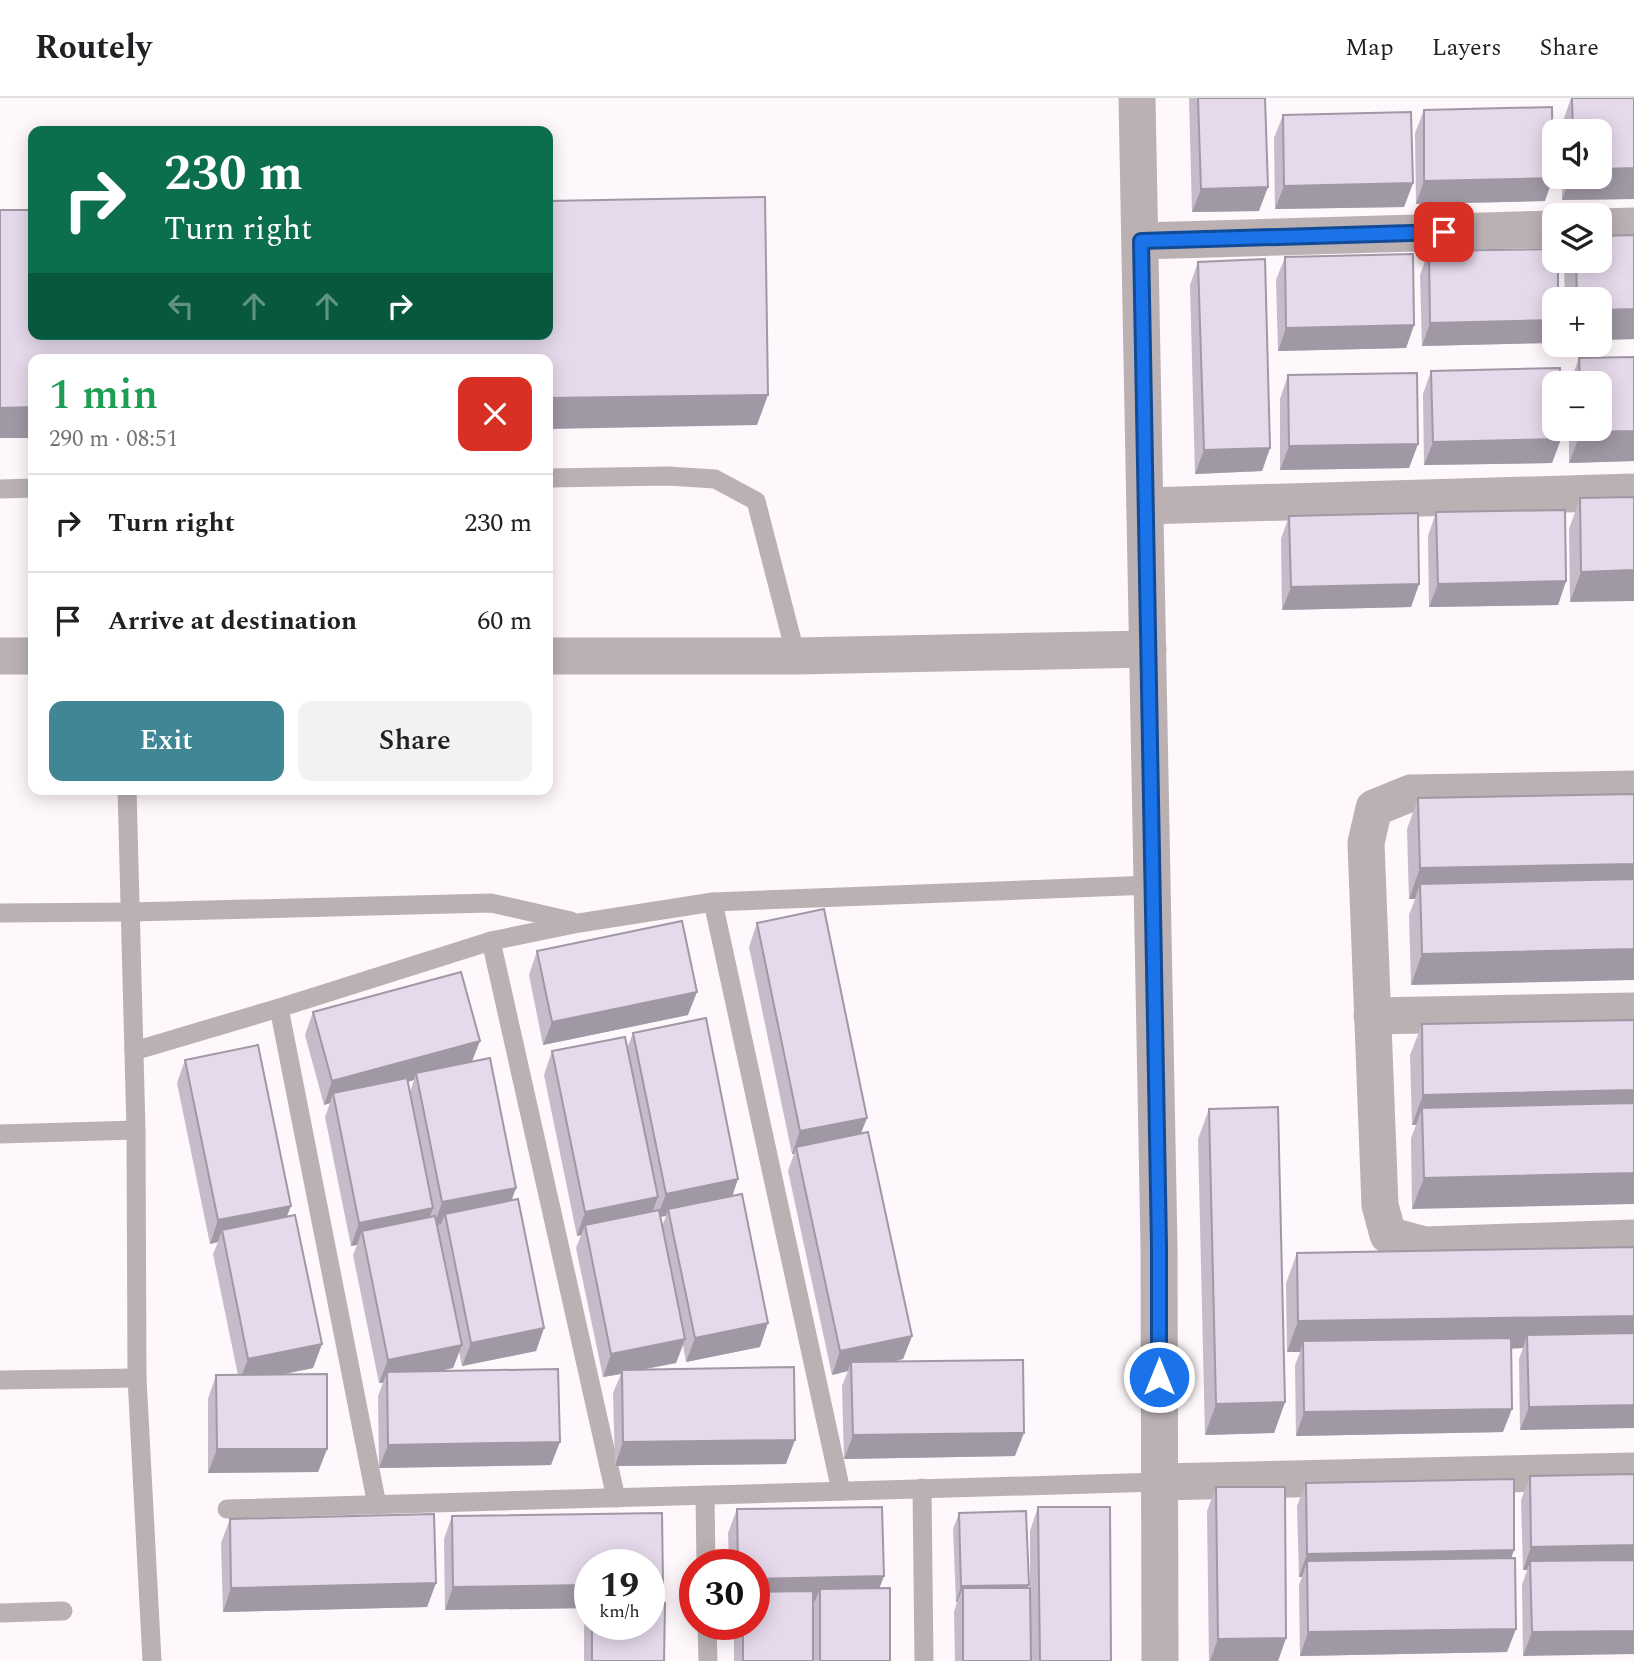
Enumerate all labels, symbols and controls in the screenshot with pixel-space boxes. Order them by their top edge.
text: Routely [35,23,152,73]
text: Map [1345,30,1394,66]
text: Layers [1432,30,1502,66]
text: Share [1540,30,1599,66]
map controls [1542,119,1612,441]
button: sound [1542,119,1612,189]
text: 230 m [164,137,303,212]
icon: right [49,154,140,245]
pin [1414,202,1474,262]
button: layers [1542,203,1612,273]
text: Turn right [164,205,312,254]
icon: arrive [1425,213,1463,251]
icon: left [162,287,200,325]
icon: ahead [235,287,273,325]
icon: ahead [308,287,346,325]
icon: right [381,287,419,325]
button: + [1542,287,1612,357]
text: 1 min [49,364,158,427]
button: − [1542,371,1612,441]
button: close [458,377,532,451]
text: 290 m · 08:51 [49,422,178,457]
text: Turn right [108,503,235,543]
text: 230 m [464,503,532,543]
icon: right [49,504,87,542]
text: Arrive at destination [108,601,357,641]
text: 60 m [477,601,532,641]
icon: arrive [49,602,87,640]
button: Exit [49,701,284,781]
button: Share [298,701,532,781]
position arrow [1122,1340,1196,1414]
speed limit sign: 30 [679,1549,770,1640]
text: 19 [600,1559,639,1612]
text: km/h [599,1598,640,1625]

